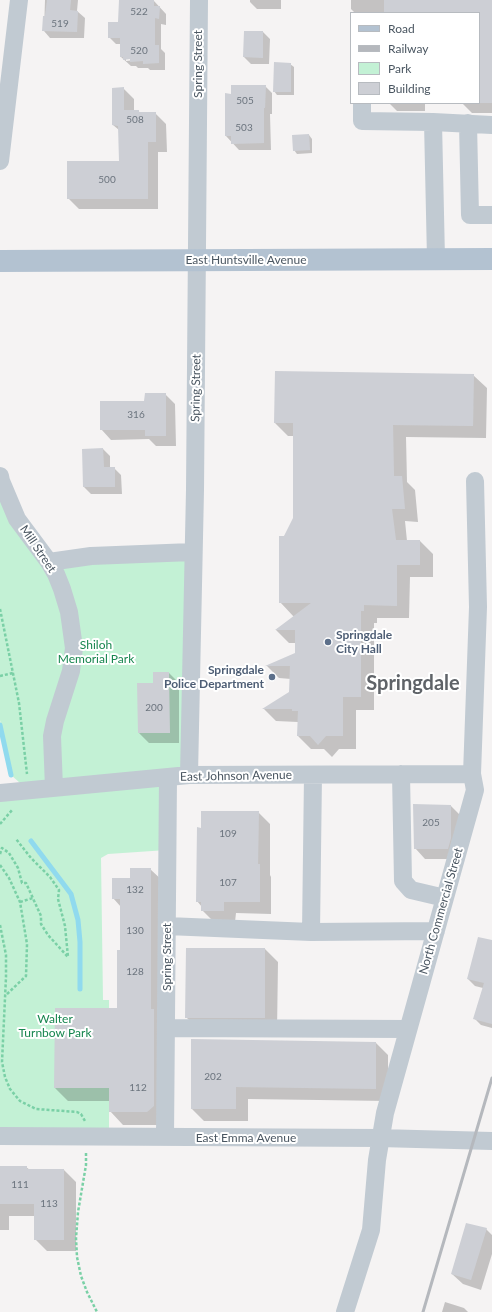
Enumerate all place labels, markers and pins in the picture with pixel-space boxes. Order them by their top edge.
place label: Springdale City Hall [336,628,392,656]
marker: Springdale City Hall [323,637,333,647]
place label: Springdale Police Department [164,663,264,691]
marker: Springdale Police Department [267,672,277,682]

